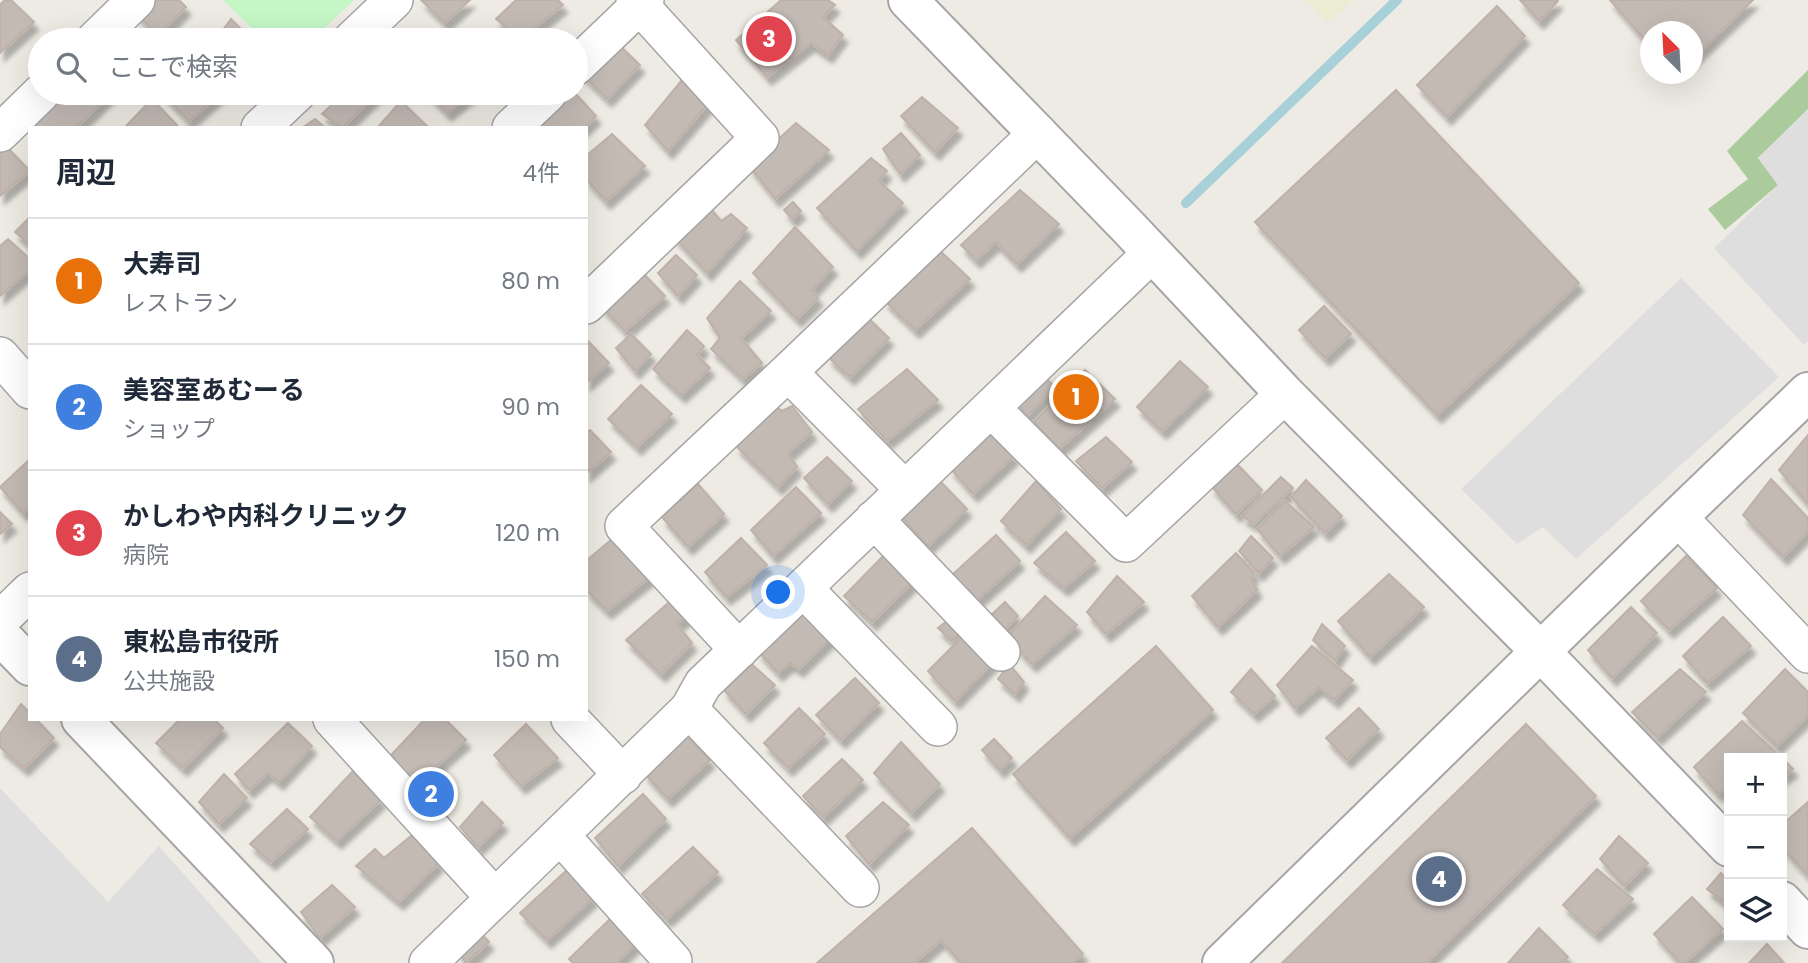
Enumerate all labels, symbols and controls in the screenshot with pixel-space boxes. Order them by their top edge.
pin: 3 [746,13,792,65]
north arrow [1640,21,1703,84]
search box [28,28,588,105]
icon: search [52,48,90,86]
text: ここで検索 [108,49,238,85]
text: 周辺 [56,151,116,194]
text: 4件 [523,157,560,189]
text: 大寿司 [123,246,201,282]
text: 1 [75,265,83,297]
text: 80 m [501,265,560,297]
text: レストラン [123,287,238,319]
pin: 1 [1053,371,1099,423]
text: 美容室あむーる [123,372,305,408]
text: 2 [72,391,86,423]
text: 90 m [501,391,560,423]
text: ショップ [123,413,215,445]
text: かしわや内科クリニック [123,498,409,534]
text: 3 [72,517,86,549]
text: 120 m [495,517,560,549]
text: 病院 [123,539,169,571]
your location [761,575,795,609]
text: 東松島市役所 [123,624,279,660]
text: 4 [71,643,87,675]
text: 150 m [494,643,560,675]
text: 公共施設 [123,665,215,697]
map controls [1724,753,1787,942]
button: + [1724,753,1787,816]
pin: 2 [408,768,454,820]
button: − [1724,816,1787,879]
pin: 4 [1416,853,1462,905]
button: layers [1724,879,1787,942]

